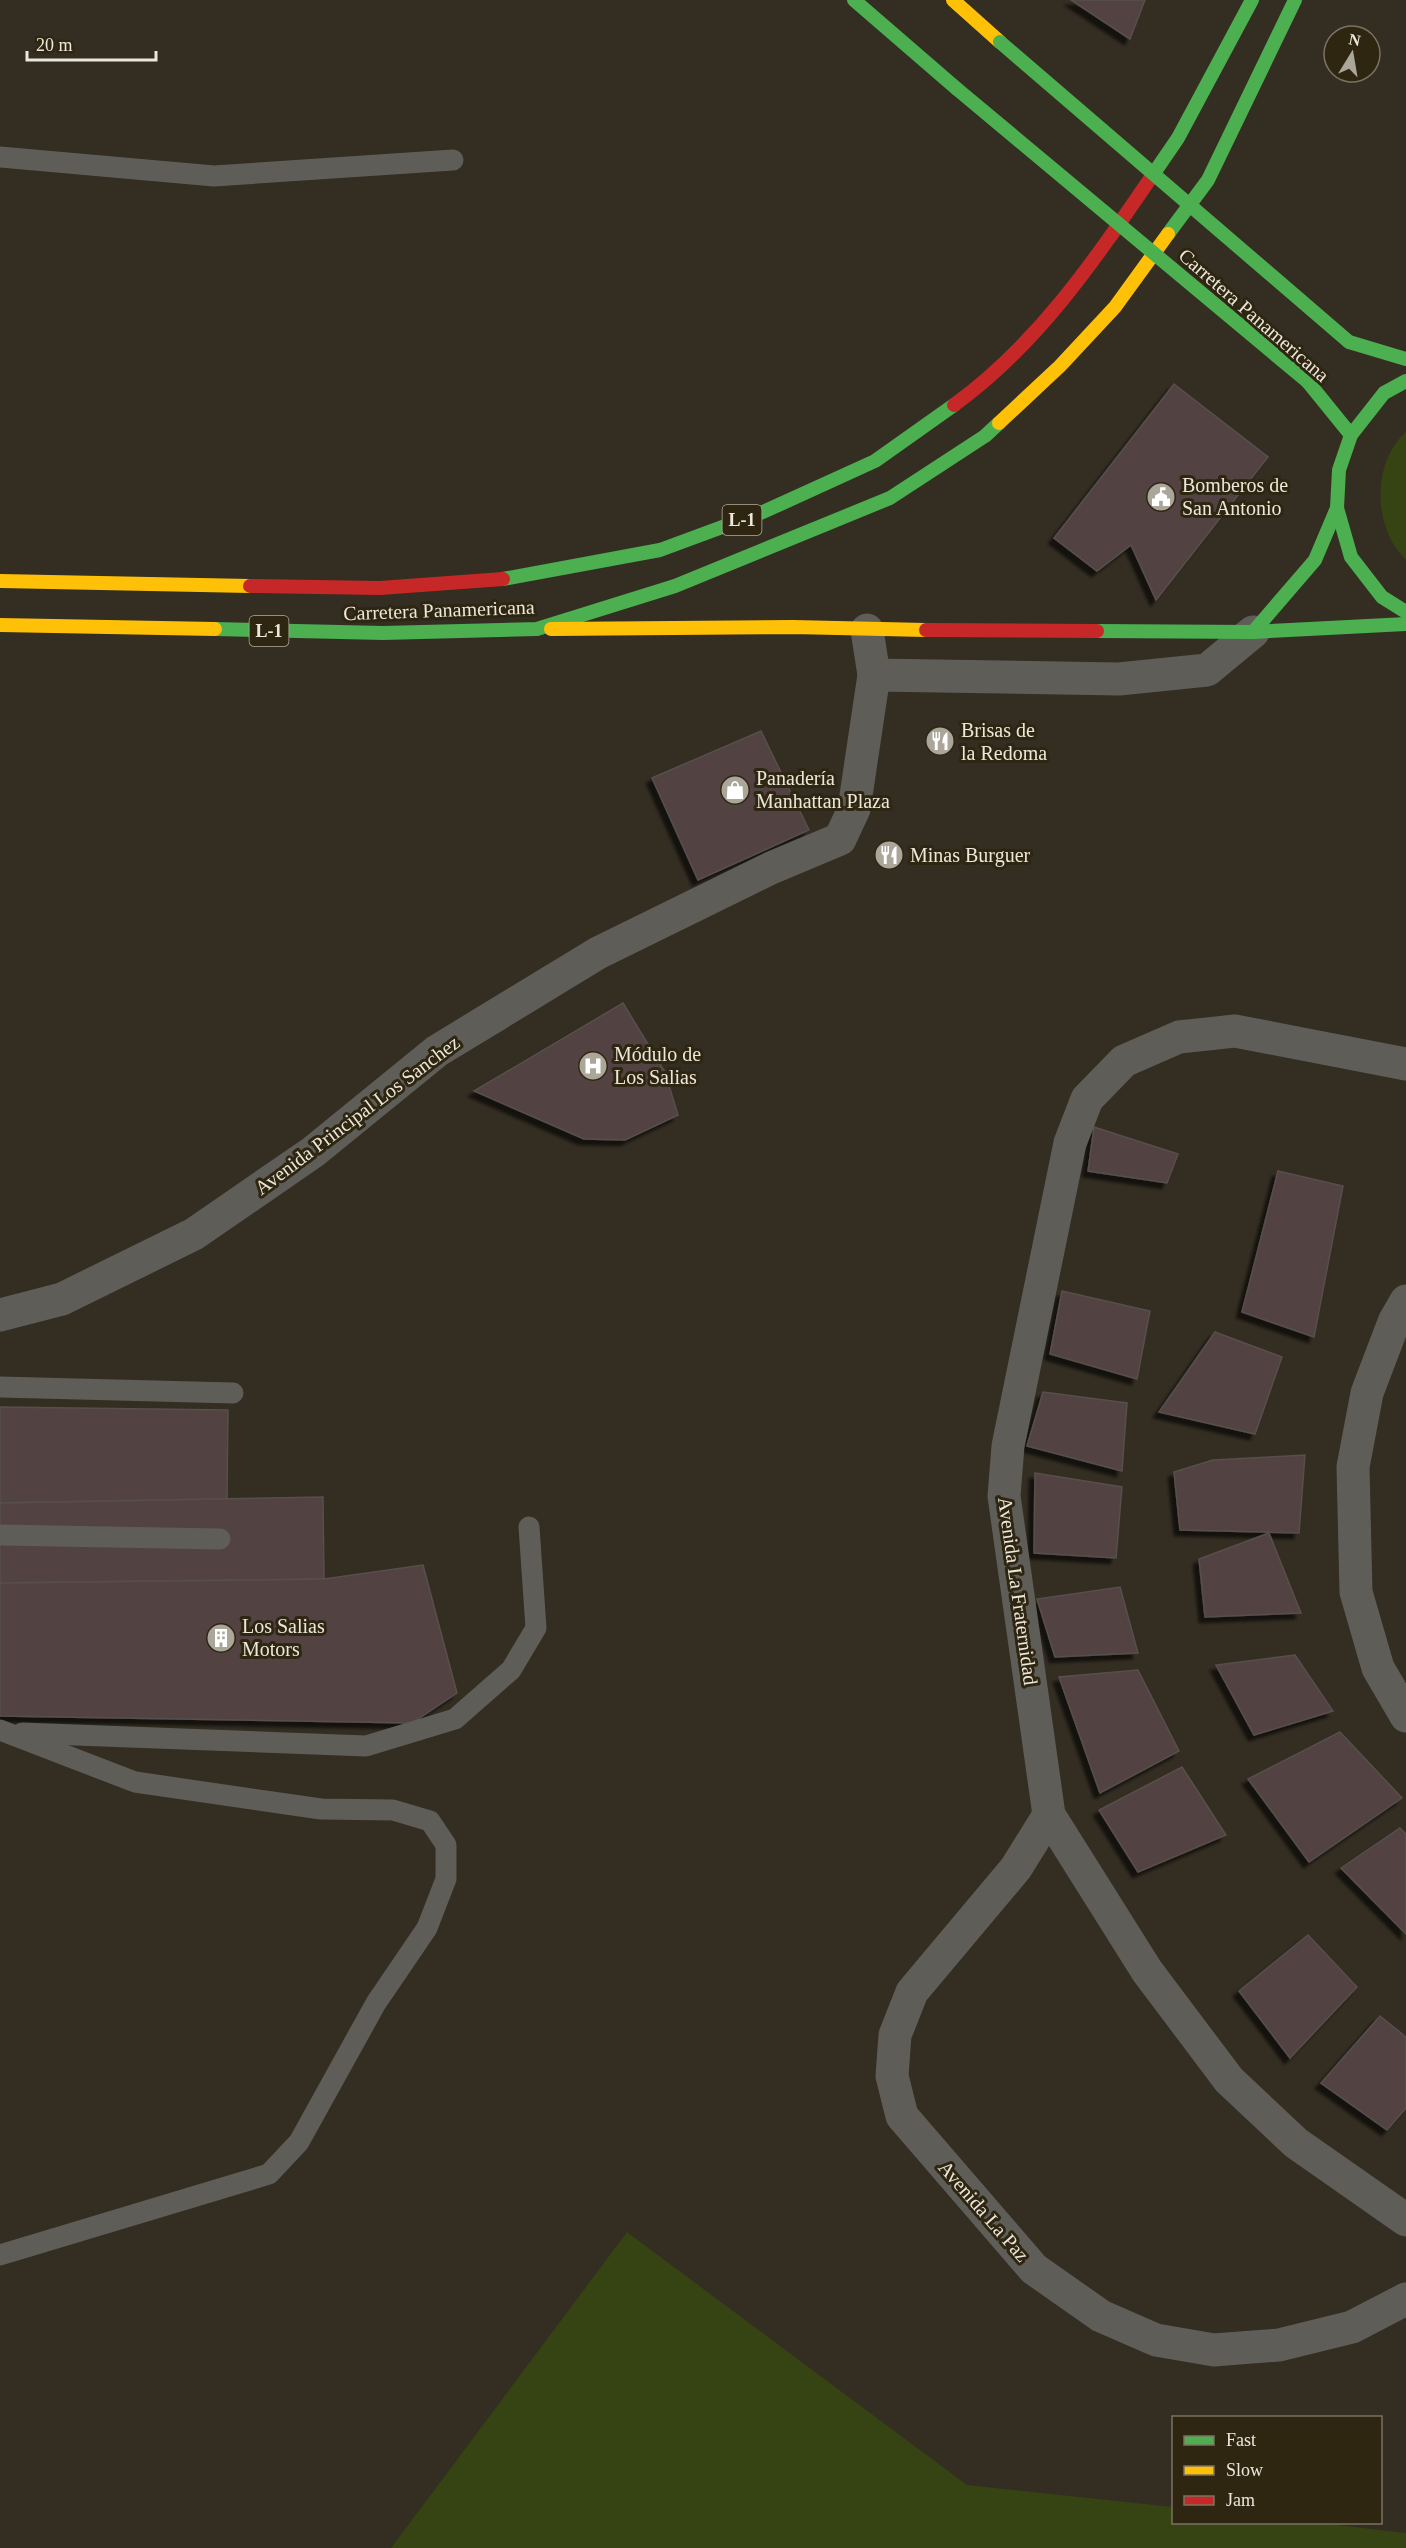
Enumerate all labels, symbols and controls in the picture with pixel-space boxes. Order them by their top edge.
scale bar [27,24,156,62]
north arrow [1322,24,1382,84]
text: N [1347,30,1362,49]
text: 20 m [36,35,73,55]
street label: Carretera Panamericana [1175,244,1334,386]
place label: Bomberos de San Antonio [1182,474,1288,519]
public building icon: Bomberos de San Antonio [1145,481,1177,513]
road number: L-1 [722,505,762,535]
street label: Carretera Panamericana [343,596,535,624]
road number: L-1 [250,616,288,646]
place label: Brisas de la Redoma [961,719,1047,764]
restaurant icon: Brisas de la Redoma [924,725,956,757]
place label: Panadería Manhattan Plaza [756,767,890,812]
shop icon: Panadería Manhattan Plaza [719,774,751,806]
restaurant icon: Minas Burguer [873,839,905,871]
place label: Minas Burguer [910,844,1031,867]
street label: Avenida Principal Los Sanchez [251,1031,464,1200]
place label: Módulo de Los Salias [614,1043,701,1088]
hospital icon: Módulo de Los Salias [577,1050,609,1082]
street label: Avenida La Fraternidad [994,1496,1042,1686]
place label: Los Salias Motors [242,1615,325,1660]
building icon: Los Salias Motors [205,1622,237,1654]
street label: Avenida La Paz [934,2156,1034,2266]
legend [1172,2416,1382,2524]
text: Fast [1226,2430,1256,2450]
text: Slow [1226,2460,1263,2480]
text: Jam [1226,2490,1255,2510]

